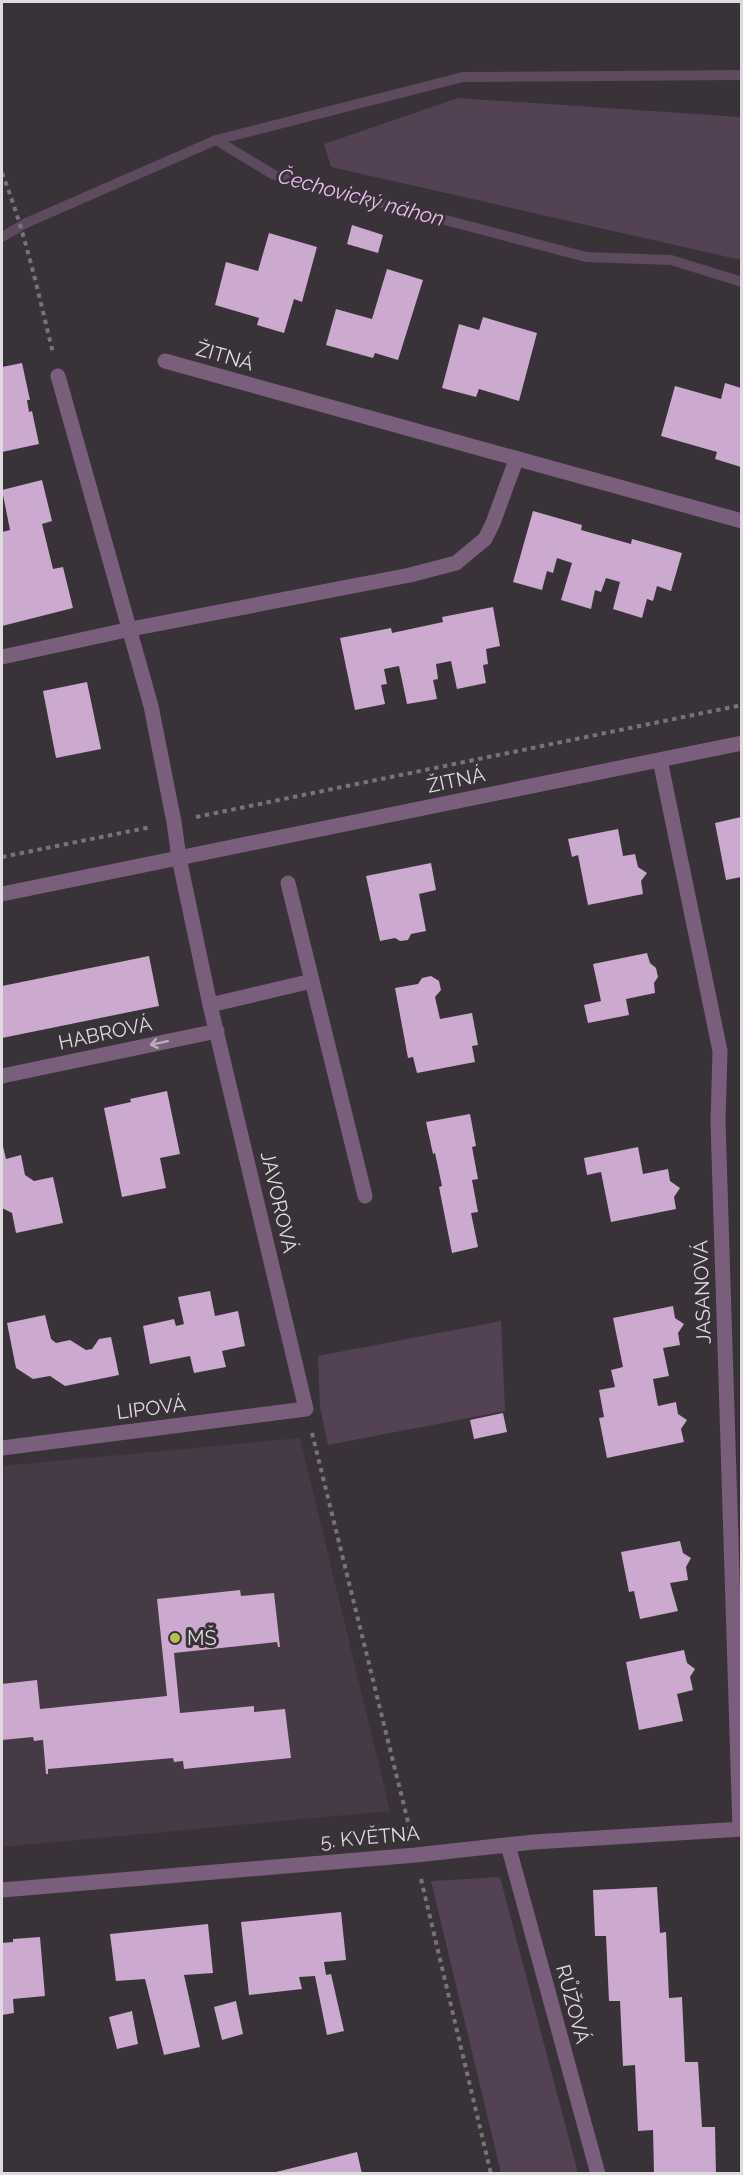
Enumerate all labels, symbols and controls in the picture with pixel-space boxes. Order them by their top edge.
water label: Čechovický náhon [275,163,447,231]
street label: ŽITNÁ [193,335,257,376]
street label: ŽITNÁ [425,761,488,798]
street label: HABROVÁ [56,1011,154,1055]
one-way arrow [150,1038,170,1049]
street label: JAVOROVÁ [256,1149,302,1255]
street label: JASANOVÁ [688,1239,716,1344]
street label: LIPOVÁ [115,1392,187,1424]
place label: MŠ [187,1625,217,1650]
marker: MŠ [168,1631,182,1645]
street label: 5. KVĚTNA [319,1820,421,1853]
street label: RŮŽOVÁ [551,1962,596,2047]

